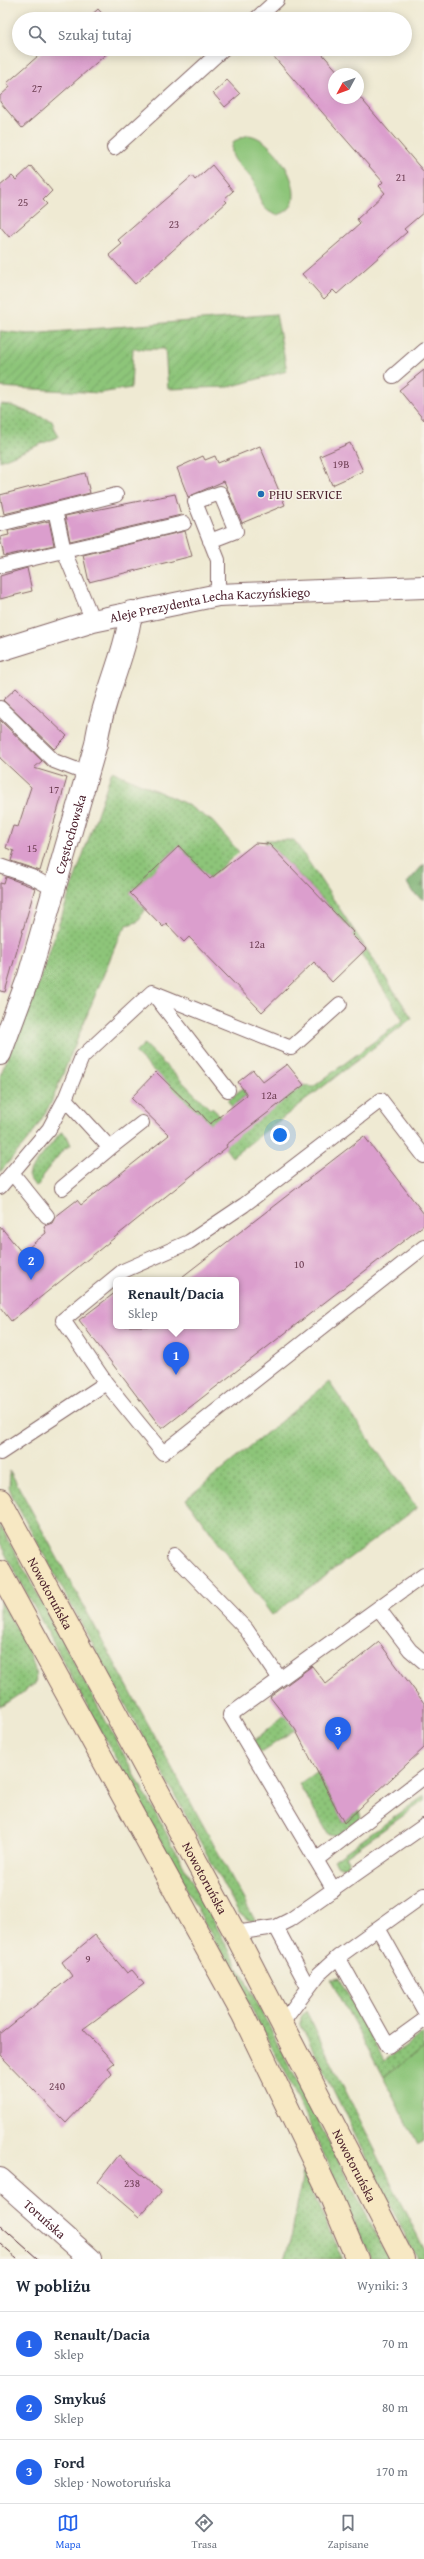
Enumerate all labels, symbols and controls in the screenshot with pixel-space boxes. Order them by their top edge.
search box [12,12,412,56]
icon: search [26,23,48,45]
text: Szukaj tutaj [58,24,132,45]
north arrow [328,68,364,104]
house number: 27 [32,80,42,96]
house number: 21 [396,169,406,185]
house number: 25 [18,194,28,210]
house number: 23 [169,216,179,232]
house number: 19B [333,456,349,472]
place label: PHU SERVICE [269,485,343,504]
marker: PHU SERVICE [256,489,266,499]
street label: Aleje Prezydenta Lecha Kaczyńskiego [108,582,311,627]
house number: 17 [49,781,59,797]
street label: Częstochowska [50,791,91,876]
house number: 15 [27,840,37,856]
house number: 12a [249,936,266,952]
house number: 12a [261,1087,278,1103]
your location [270,1125,290,1145]
pin: 2 [18,1247,44,1280]
house number: 10 [294,1256,304,1272]
popup [113,1277,239,1329]
text: Renault/Dacia [128,1283,224,1304]
text: Sklep [128,1304,158,1323]
pin: 1 [163,1342,189,1375]
street label: Nowotoruńska [23,1554,78,1634]
pin: 3 [325,1717,351,1750]
street label: Nowotoruńska [177,1839,232,1918]
house number: 9 [85,1951,91,1967]
house number: 240 [49,2078,65,2094]
street label: Nowotoruńska [328,2126,381,2206]
house number: 238 [124,2175,140,2191]
street label: Toruńska [19,2195,71,2244]
text: W pobliżu [16,2273,91,2298]
text: Wyniki: 3 [357,2276,408,2295]
text: Renault/Dacia [54,2324,150,2345]
text: 1 [26,2334,32,2353]
text: 70 m [382,2334,408,2353]
text: Sklep [54,2345,84,2364]
text: Smykuś [54,2388,106,2409]
text: 2 [26,2398,32,2417]
text: 80 m [382,2398,408,2417]
text: Sklep [54,2409,84,2428]
text: Ford [54,2452,85,2473]
text: 3 [26,2462,32,2481]
text: 170 m [376,2462,408,2481]
text: Sklep · Nowotoruńska [54,2473,171,2492]
tab: Mapa [55,2512,81,2552]
tab: Trasa [192,2512,217,2552]
tab: Zapisane [328,2512,369,2552]

